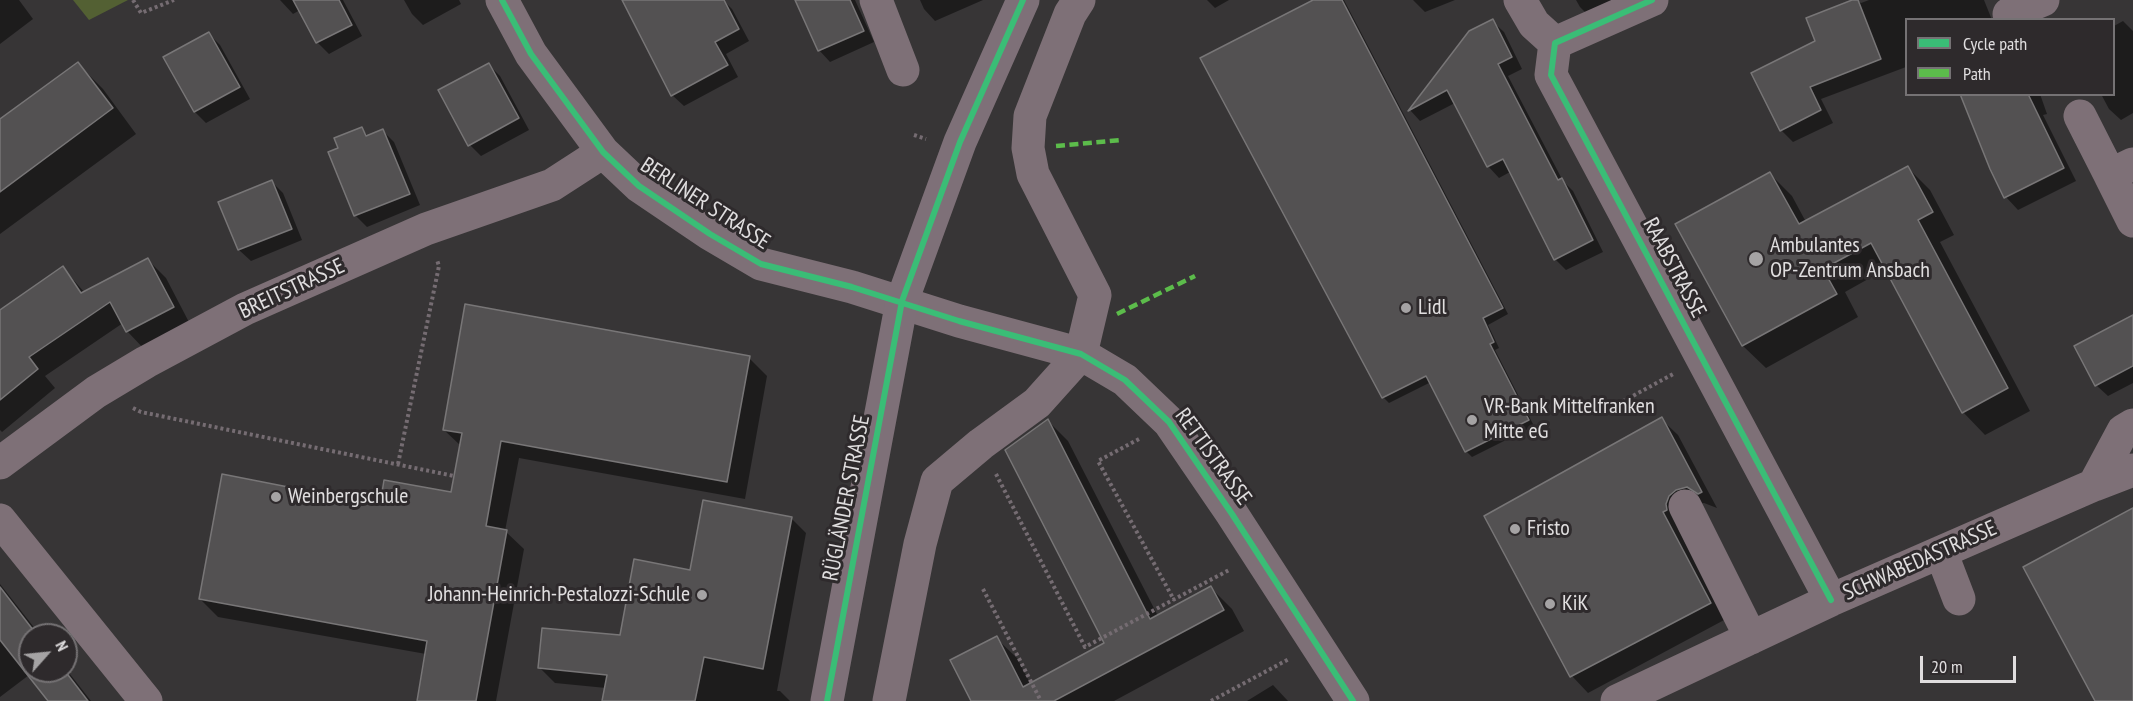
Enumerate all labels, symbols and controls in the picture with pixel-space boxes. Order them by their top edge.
legend [1905,18,2115,96]
text: Cycle path [1963,32,2027,55]
text: Path [1963,62,1991,85]
street label: BERLINER STRASSE [635,152,775,256]
street label: RAABSTRASSE [1637,214,1711,322]
place label: Ambulantes OP-Zentrum Ansbach [1770,233,1930,284]
marker: Ambulantes OP-Zentrum Ansbach [1747,250,1765,268]
street label: BREITSTRASSE [235,253,349,325]
place label: Lidl [1418,295,1447,321]
marker: Lidl [1399,301,1413,315]
place label: VR-Bank Mittelfranken Mitte eG [1484,394,1655,446]
street label: RETTISTRASSE [1169,403,1257,511]
street label: RÜGLÄNDER STRASSE [818,413,876,583]
marker: VR-Bank Mittelfranken Mitte eG [1465,413,1479,427]
place label: Weinbergschule [288,484,408,510]
marker: Weinbergschule [269,490,283,504]
street label: SCHWABEDASTRASSE [1839,515,2001,607]
place label: Fristo [1527,516,1570,542]
marker: Fristo [1508,522,1522,536]
place label: Johann-Heinrich-Pestalozzi-Schule [428,582,690,608]
marker: Johann-Heinrich-Pestalozzi-Schule [695,588,709,602]
place label: KiK [1562,591,1588,617]
marker: KiK [1543,597,1557,611]
north arrow [18,623,78,683]
text: N [51,637,73,654]
scale bar [1923,644,2019,682]
text: 20 m [1931,655,1963,678]

